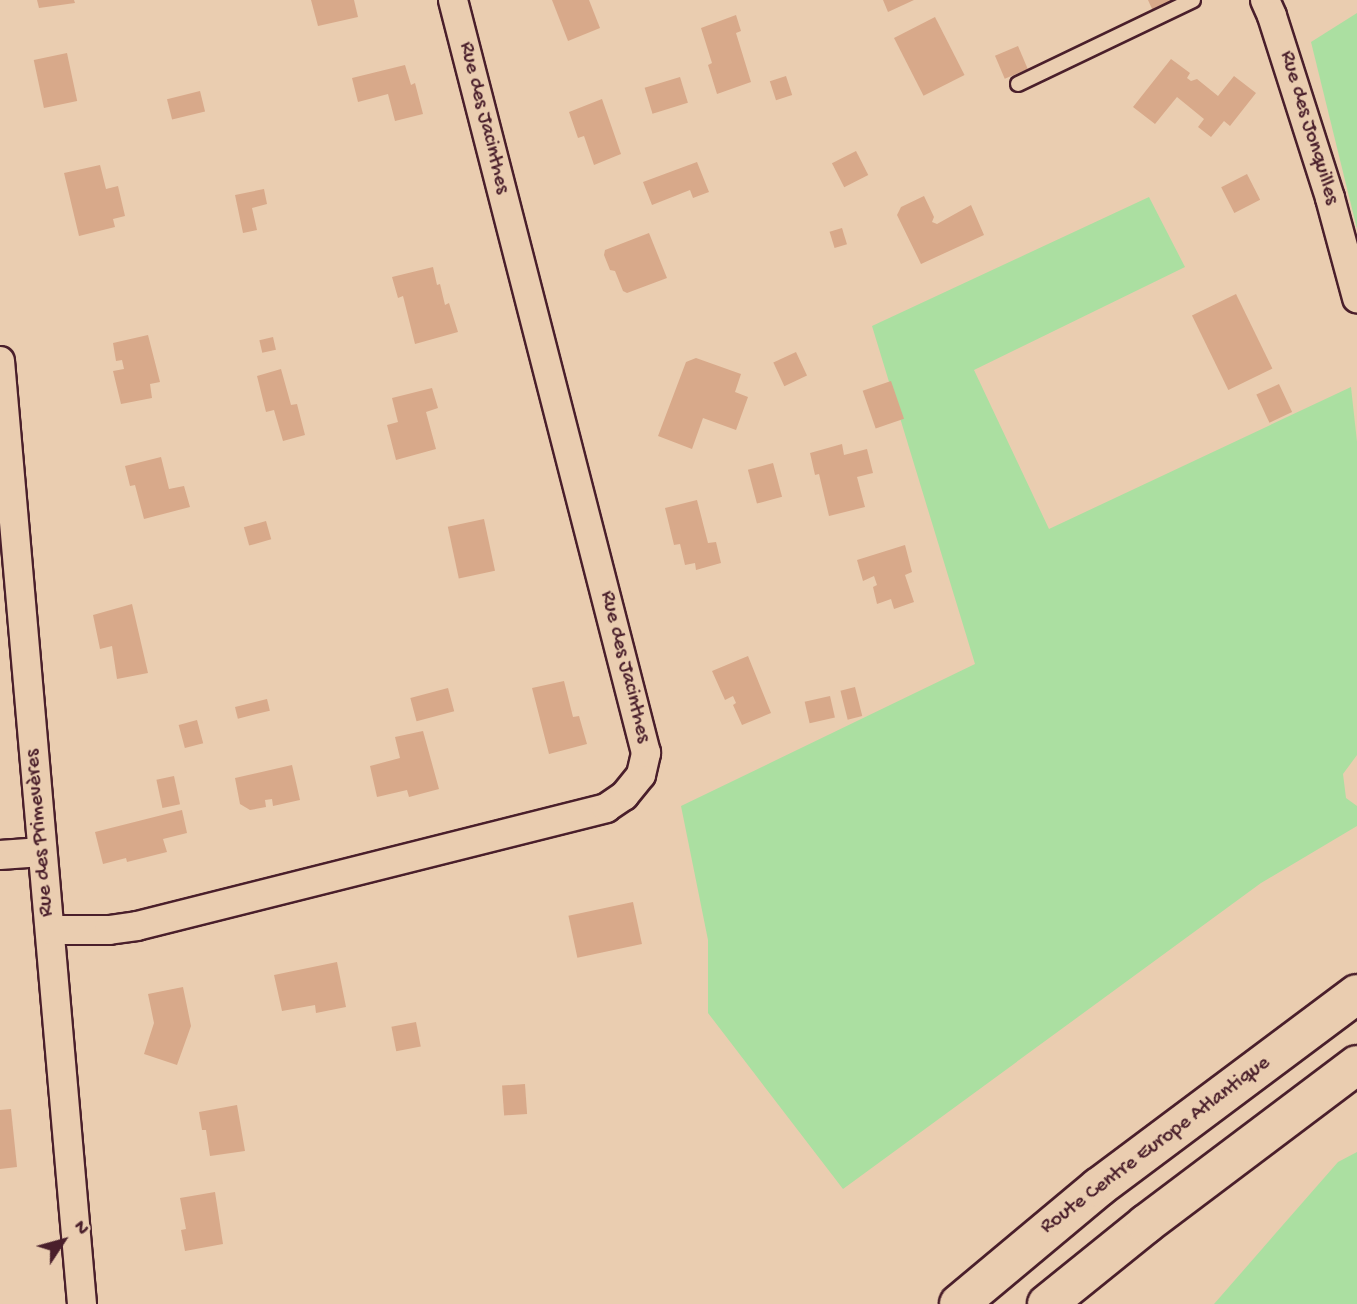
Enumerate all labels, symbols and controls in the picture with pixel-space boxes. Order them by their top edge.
street label: Rue des Jacinthes [452,40,514,196]
street label: Rue des Jonquilles [1273,48,1343,208]
street label: Rue des Jacinthes [593,589,655,745]
street label: Rue des Primevères [21,748,61,918]
street label: Route Centre Europe Atlantique [1036,1051,1276,1241]
north arrow [28,1206,98,1276]
text: N [67,1217,93,1240]

